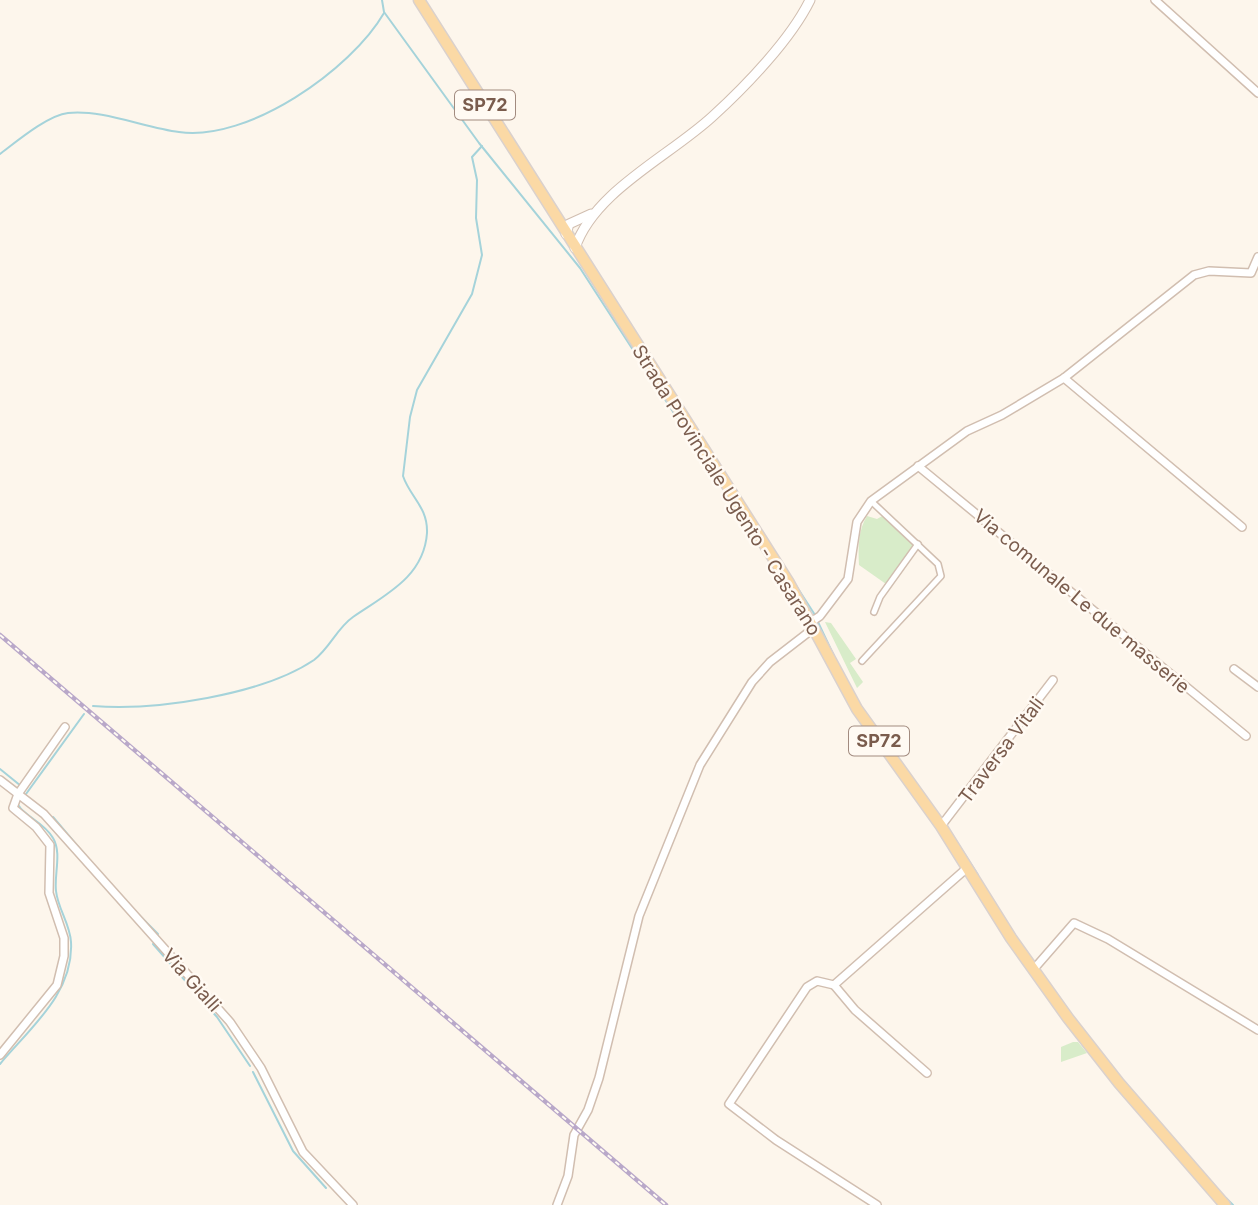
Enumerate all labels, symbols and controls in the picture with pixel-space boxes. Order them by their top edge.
road number: SP72 [455,90,515,120]
street label: Strada Provinciale Ugento - Casarano [627,341,826,640]
street label: Via comunale Le due masserie [969,504,1194,699]
street label: Traversa Vitali [954,693,1049,808]
road number: SP72 [849,726,909,756]
street label: Via Gialli [157,944,226,1017]

